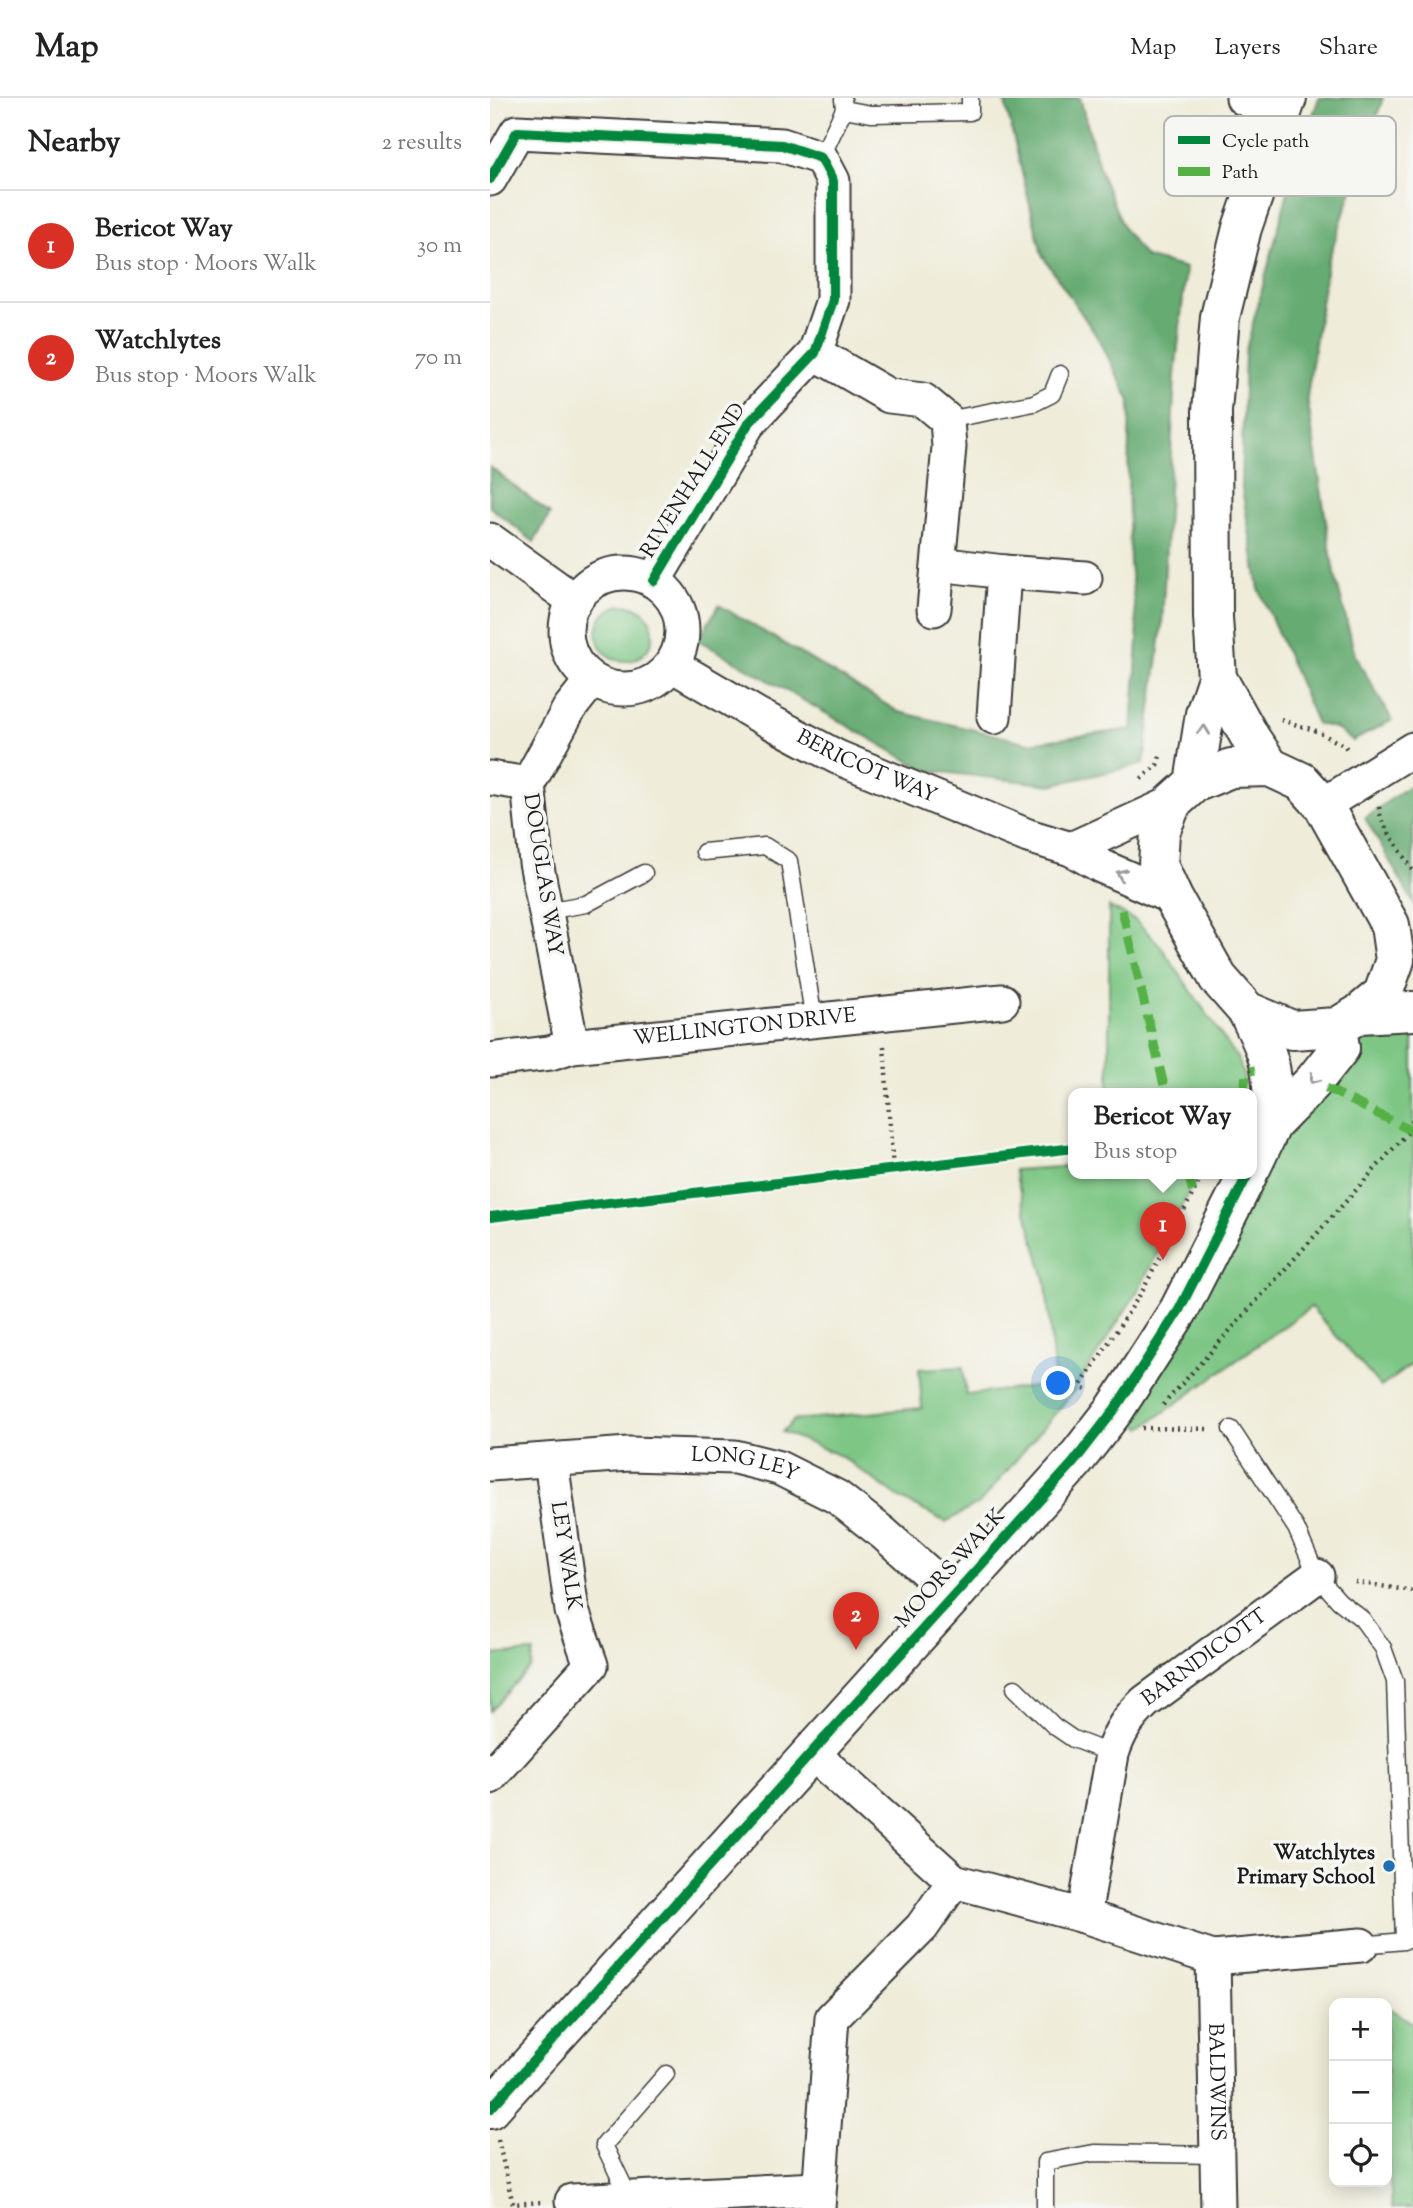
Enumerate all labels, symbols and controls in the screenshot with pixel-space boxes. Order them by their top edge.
text: Map [35,24,99,72]
text: Map [1130,31,1176,65]
text: Layers [1214,31,1281,65]
text: Share [1319,31,1378,65]
legend [1164,116,1396,196]
text: Nearby [28,122,120,165]
text: 2 results [382,127,462,160]
text: Cycle path [1222,129,1309,156]
text: Path [1222,160,1259,187]
text: Bericot Way [95,211,233,248]
text: 1 [47,230,55,263]
text: 30 m [417,230,462,263]
text: Bus stop · Moors Walk [95,248,317,281]
text: Watchlytes [95,323,221,360]
text: 2 [46,342,56,375]
text: 70 m [415,342,462,375]
text: Bus stop · Moors Walk [95,360,317,393]
street label: RIVENHALL END [634,398,754,564]
street label: BERICOT WAY [791,723,941,812]
one-way arrow [1196,724,1211,736]
street label: DOUGLAS WAY [514,791,570,959]
one-way arrow [1116,869,1128,883]
street label: WELLINGTON DRIVE [632,1001,858,1055]
one-way arrow [1310,1071,1322,1084]
popup [1068,1088,1257,1179]
text: Bericot Way [1094,1099,1231,1136]
text: Bus stop [1094,1136,1177,1169]
pin: 1 [1140,1202,1186,1260]
your location [1041,1366,1075,1400]
street label: LONG LEY [691,1441,803,1490]
street label: LEY WALK [542,1499,588,1613]
street label: MOORS WALK [889,1503,1013,1635]
pin: 2 [833,1592,879,1650]
street label: BARNDICOTT [1136,1602,1274,1714]
place label: Watchlytes Primary School [1237,1839,1375,1893]
marker: Watchlytes Primary School [1381,1858,1397,1874]
map controls [1329,1998,1392,2187]
button: + [1329,1998,1392,2061]
street label: BALDWINS [1199,2023,1232,2141]
button: − [1329,2061,1392,2124]
button: locate [1329,2124,1392,2187]

